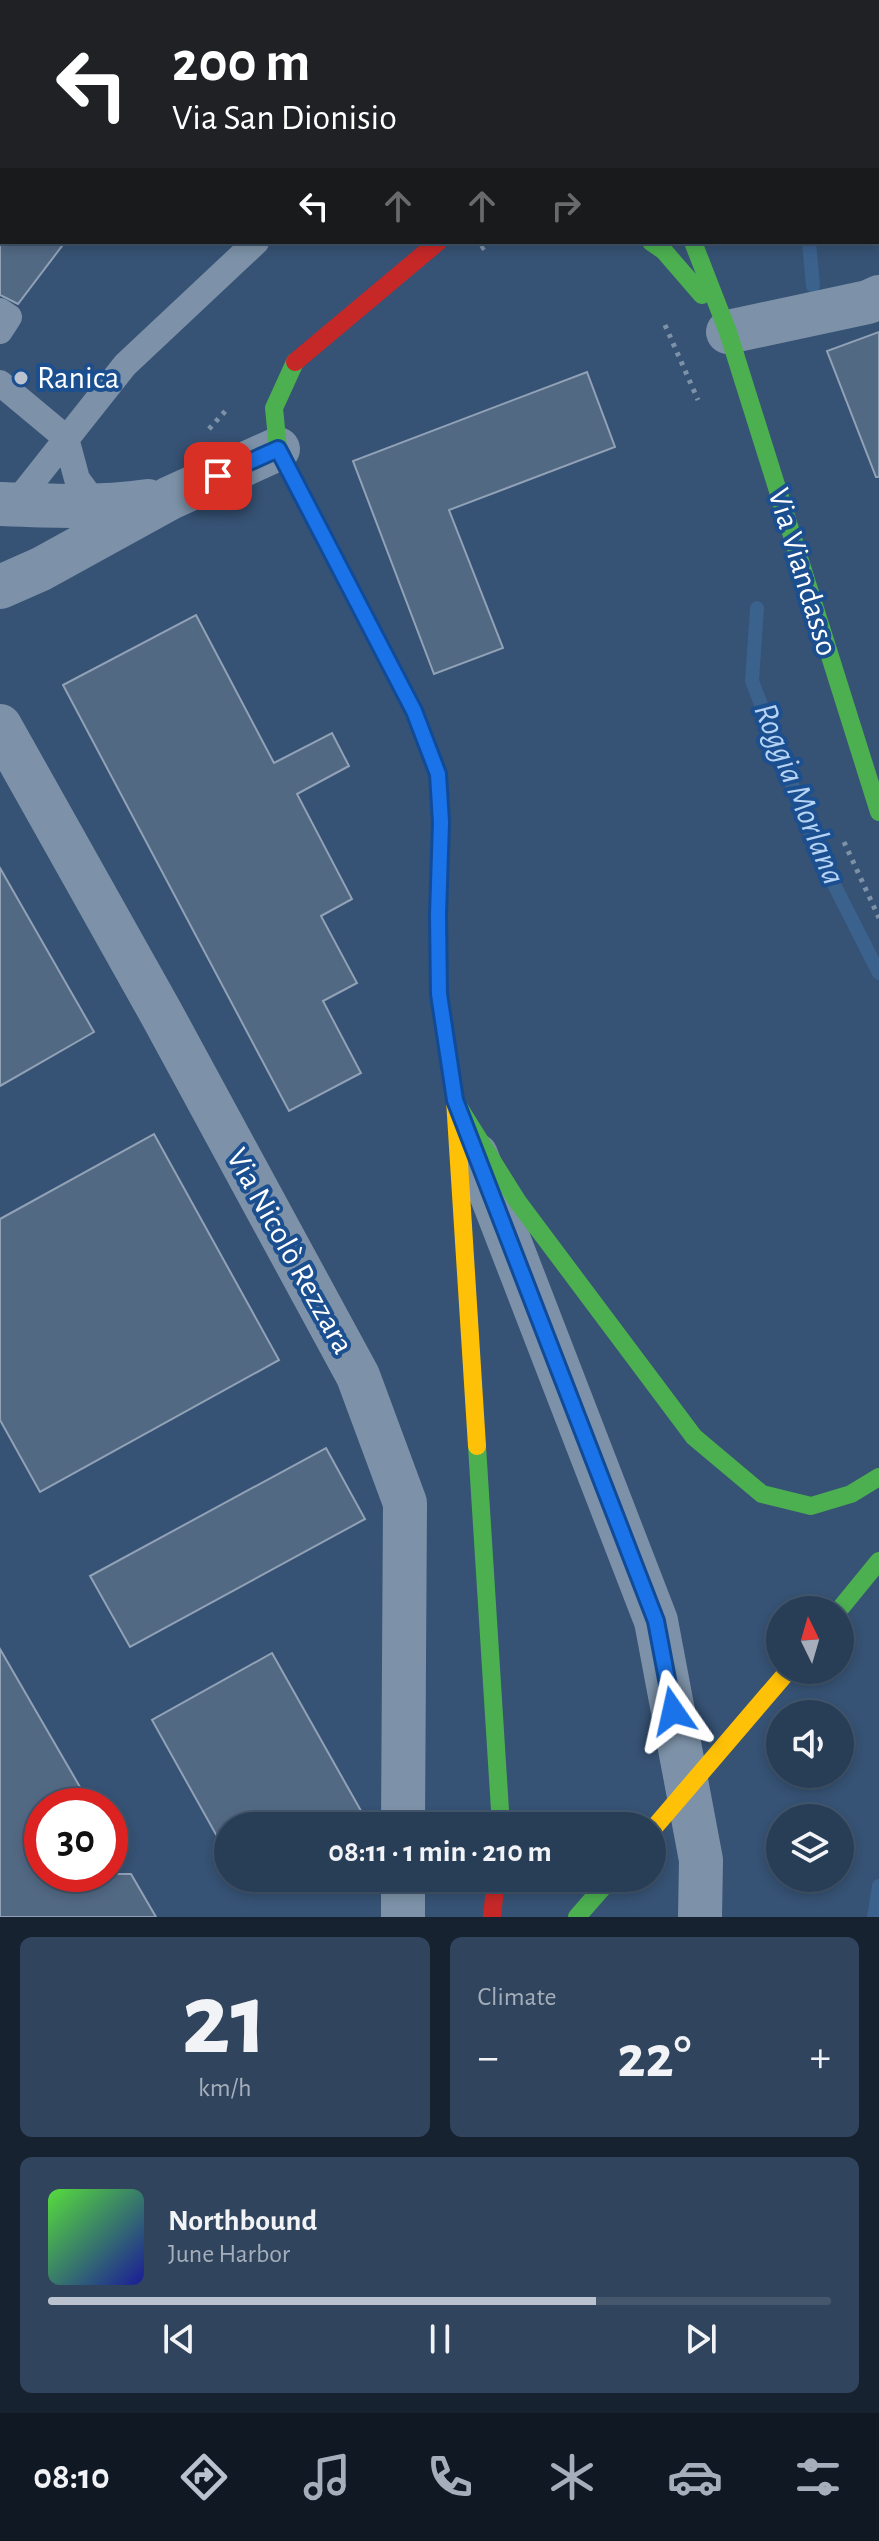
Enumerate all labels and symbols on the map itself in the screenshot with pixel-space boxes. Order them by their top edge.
place label: Ranica [37,362,120,394]
marker: Ranica [12,369,30,387]
pin [184,442,252,510]
street label: Via Viandasso [762,484,844,660]
water label: Roggia Morlana [747,699,851,889]
street label: Via Nicolò Rezzara [220,1143,360,1359]
north arrow [766,1596,854,1684]
position arrow [631,1669,715,1753]
speed limit sign: 30 [24,1788,128,1892]

